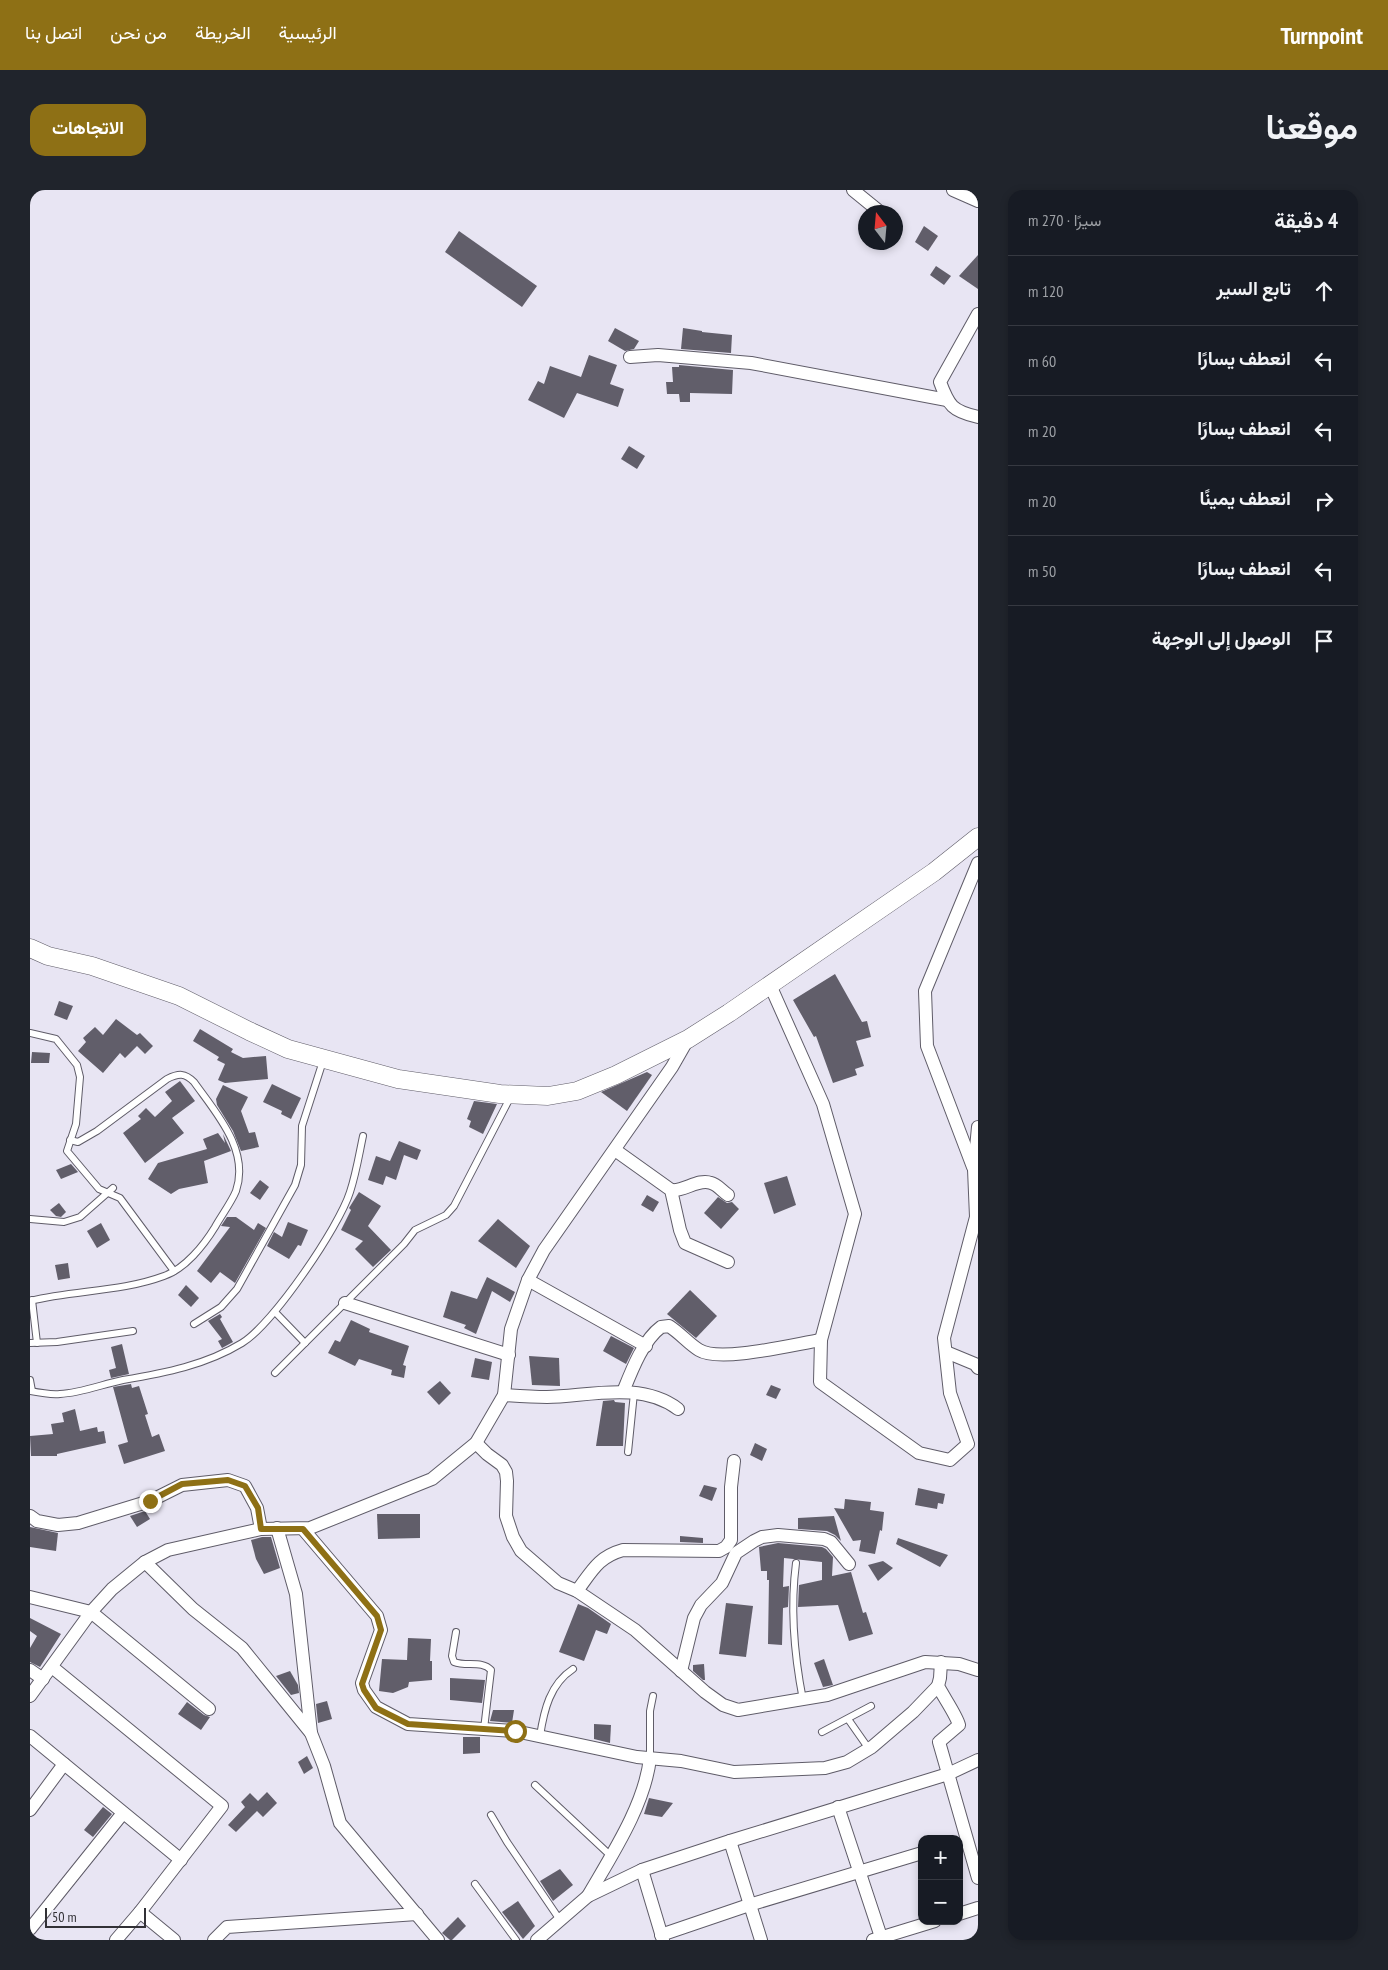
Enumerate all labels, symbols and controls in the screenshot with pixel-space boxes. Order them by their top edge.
text: Turnpoint [1281,20,1363,51]
text: اتصل بنا [25,21,82,44]
text: من نحن [110,21,167,44]
text: الخريطة [195,21,251,44]
text: الرئيسية [279,21,337,44]
text: موقعنا [1265,103,1358,149]
button: الاتجاهات [30,104,146,156]
north arrow [858,205,903,250]
text: 4 دقيقة [1274,207,1338,234]
text: سيرًا · 270 m [1028,210,1101,230]
text: تابع السير [1216,276,1291,300]
icon: ahead [1310,277,1338,305]
text: 120 m [1028,281,1063,301]
text: انعطف يسارًا [1197,346,1291,370]
icon: left [1310,347,1338,375]
text: 60 m [1028,351,1056,371]
text: انعطف يسارًا [1197,416,1291,440]
icon: left [1310,417,1338,445]
text: 20 m [1028,421,1056,441]
text: انعطف يمينًا [1200,486,1291,510]
icon: right [1310,487,1338,515]
text: 20 m [1028,491,1056,511]
text: انعطف يسارًا [1197,556,1291,580]
icon: left [1310,557,1338,585]
text: 50 m [1028,561,1056,581]
text: الوصول إلى الوجهة [1152,626,1291,650]
icon: arrive [1310,627,1338,655]
route end [139,1490,162,1513]
route start [504,1720,527,1743]
map controls [918,1835,963,1925]
button: + [918,1835,963,1880]
button: − [918,1880,963,1925]
scale bar [45,1905,146,1928]
text: 50 m [52,1908,77,1926]

